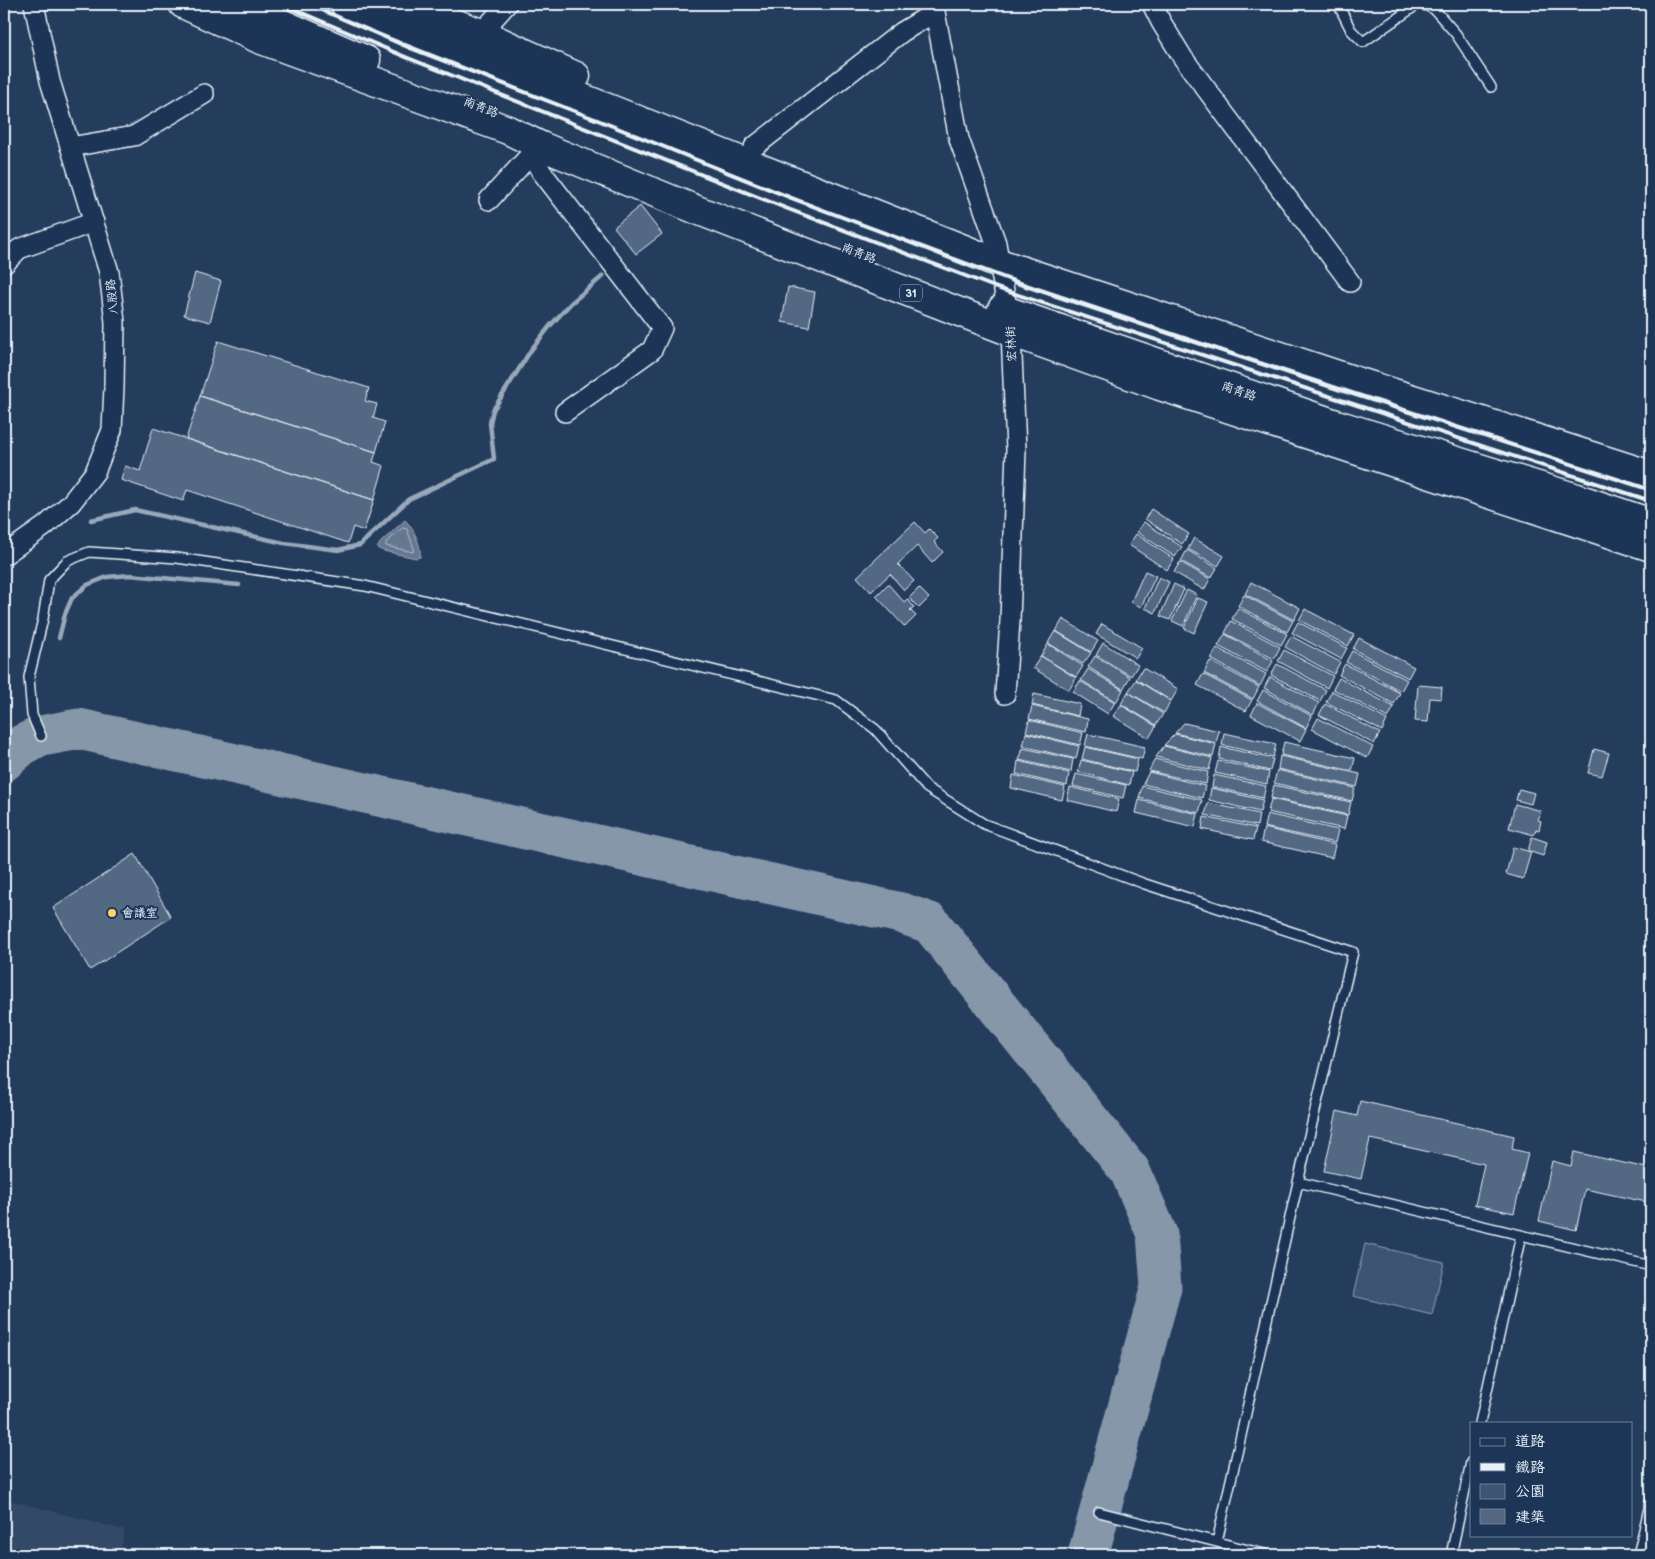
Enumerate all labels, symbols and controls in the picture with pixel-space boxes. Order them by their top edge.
street label: 南青路 [461,94,500,121]
street label: 南青路 [839,240,878,267]
street label: 八股路 [103,278,122,316]
road number: 31 [900,284,922,302]
street label: 宏林街 [1003,326,1020,362]
street label: 南青路 [1219,379,1258,404]
place label: 會議室 [122,906,158,921]
marker: 會議室 [106,907,118,919]
legend [1470,1422,1632,1536]
text: 道路 [1515,1432,1545,1451]
text: 鐵路 [1515,1458,1545,1477]
text: 公園 [1515,1482,1545,1501]
text: 建築 [1515,1508,1545,1527]

